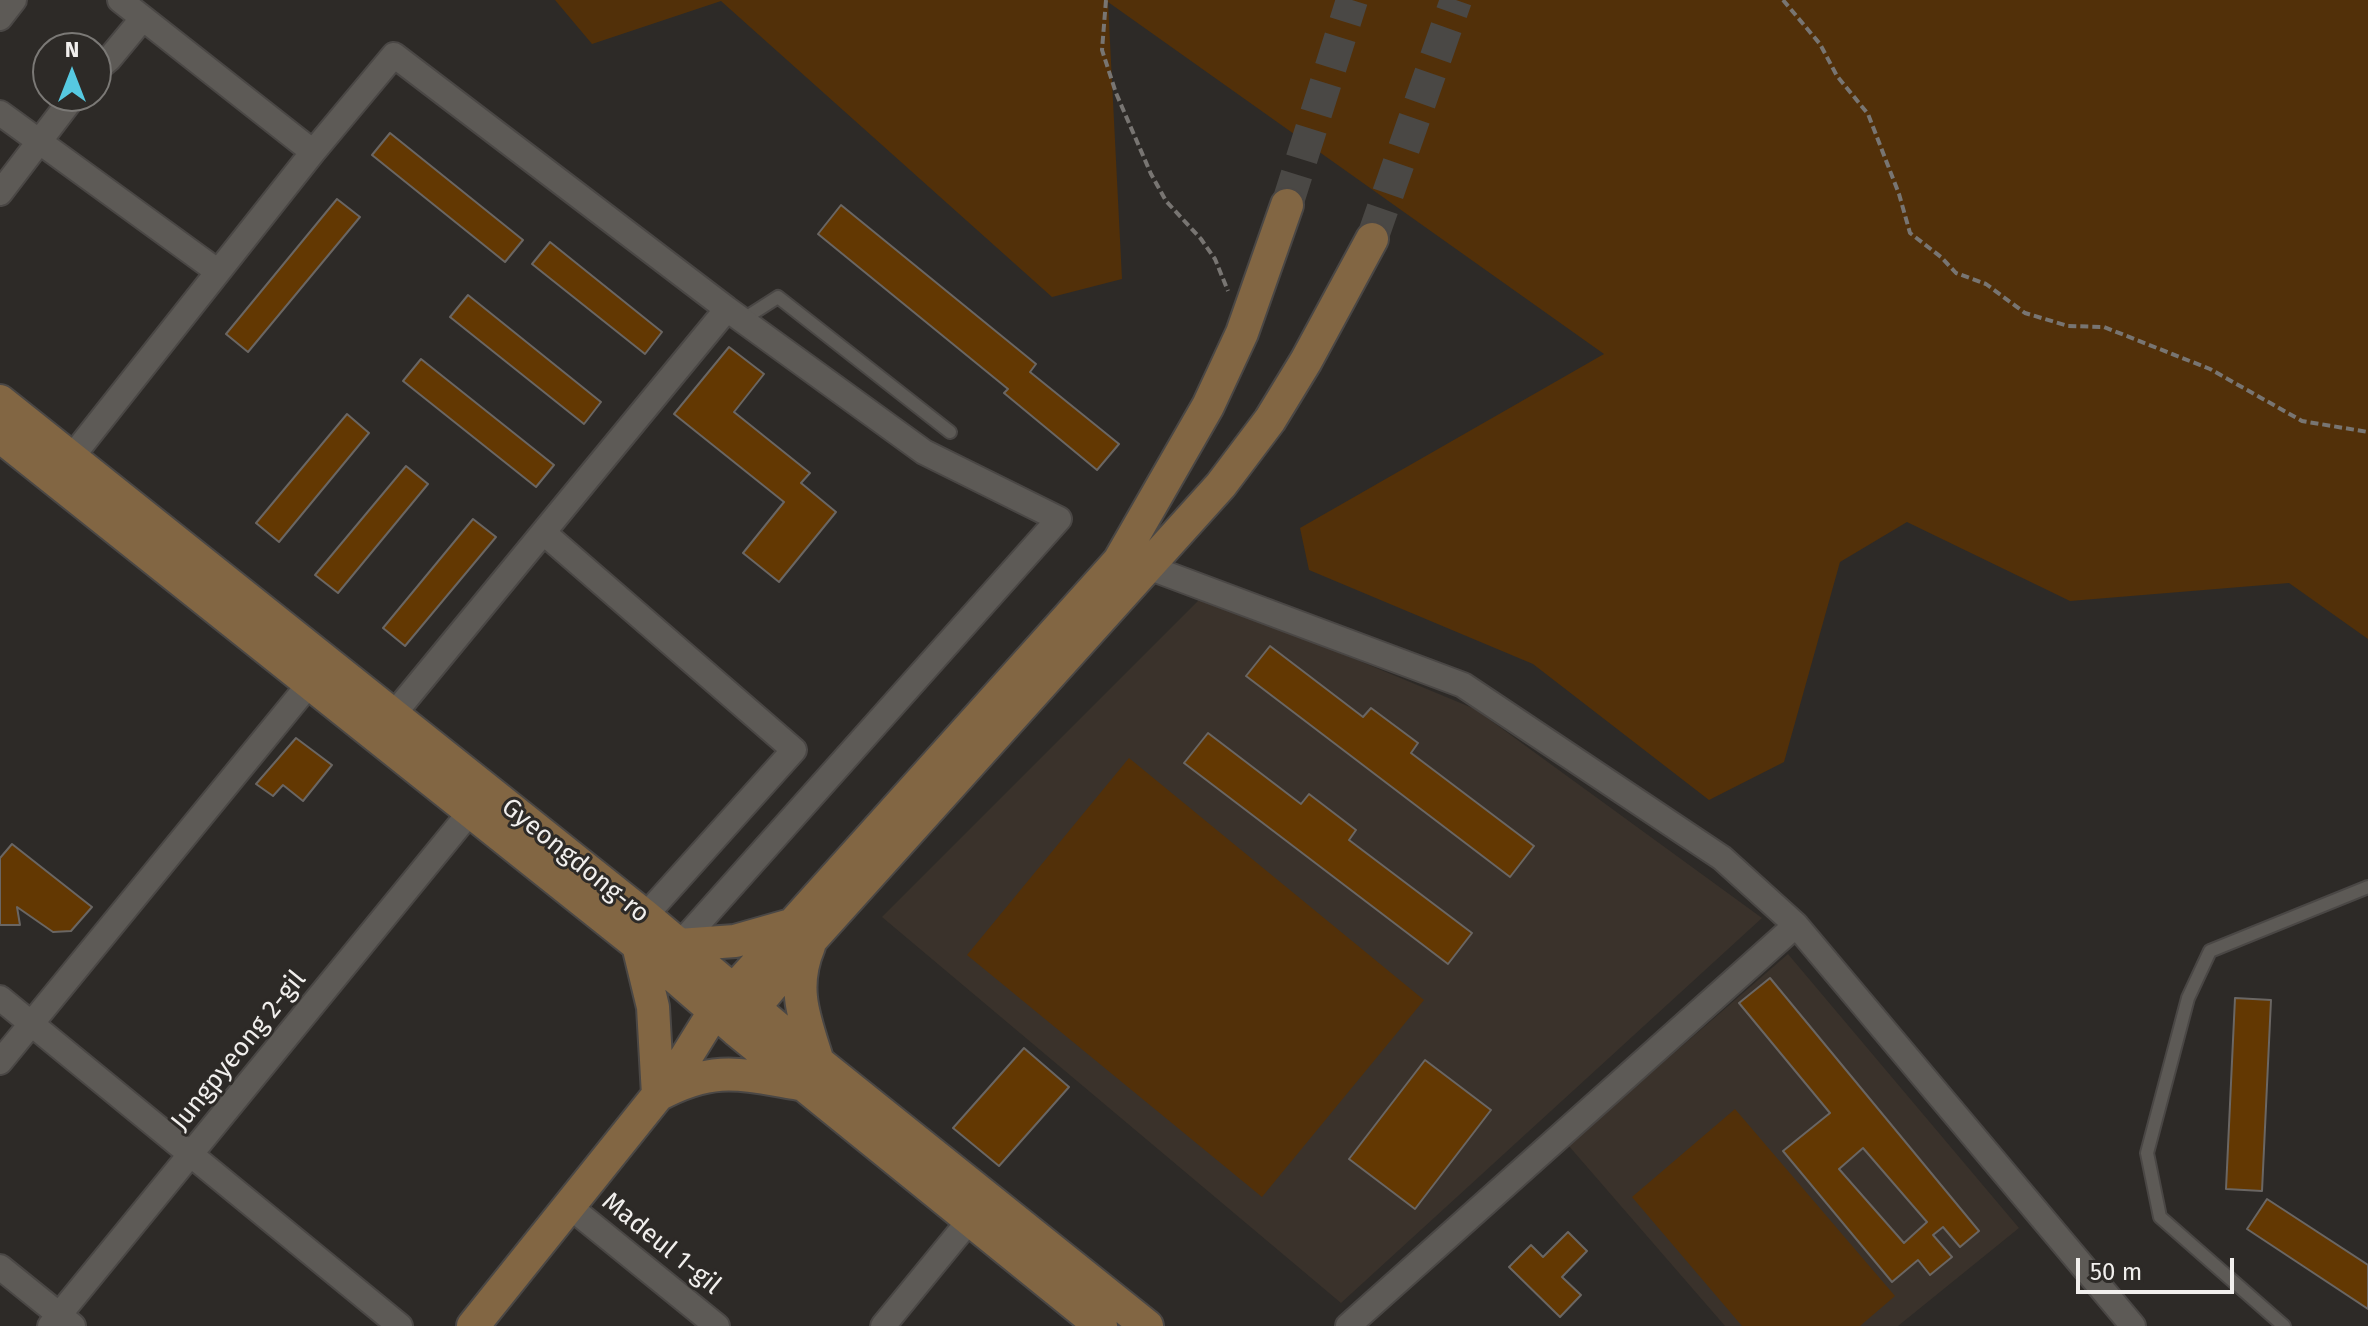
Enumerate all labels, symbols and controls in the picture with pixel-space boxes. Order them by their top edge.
north arrow [32,32,112,112]
text: N [65,36,79,63]
street label: Gyeongdong-ro [495,792,655,930]
street label: Jungpyeong 2-gil [165,965,313,1137]
street label: Madeul 1-gil [595,1187,727,1301]
scale bar [2080,1242,2238,1292]
text: 50 m [2090,1258,2142,1286]

